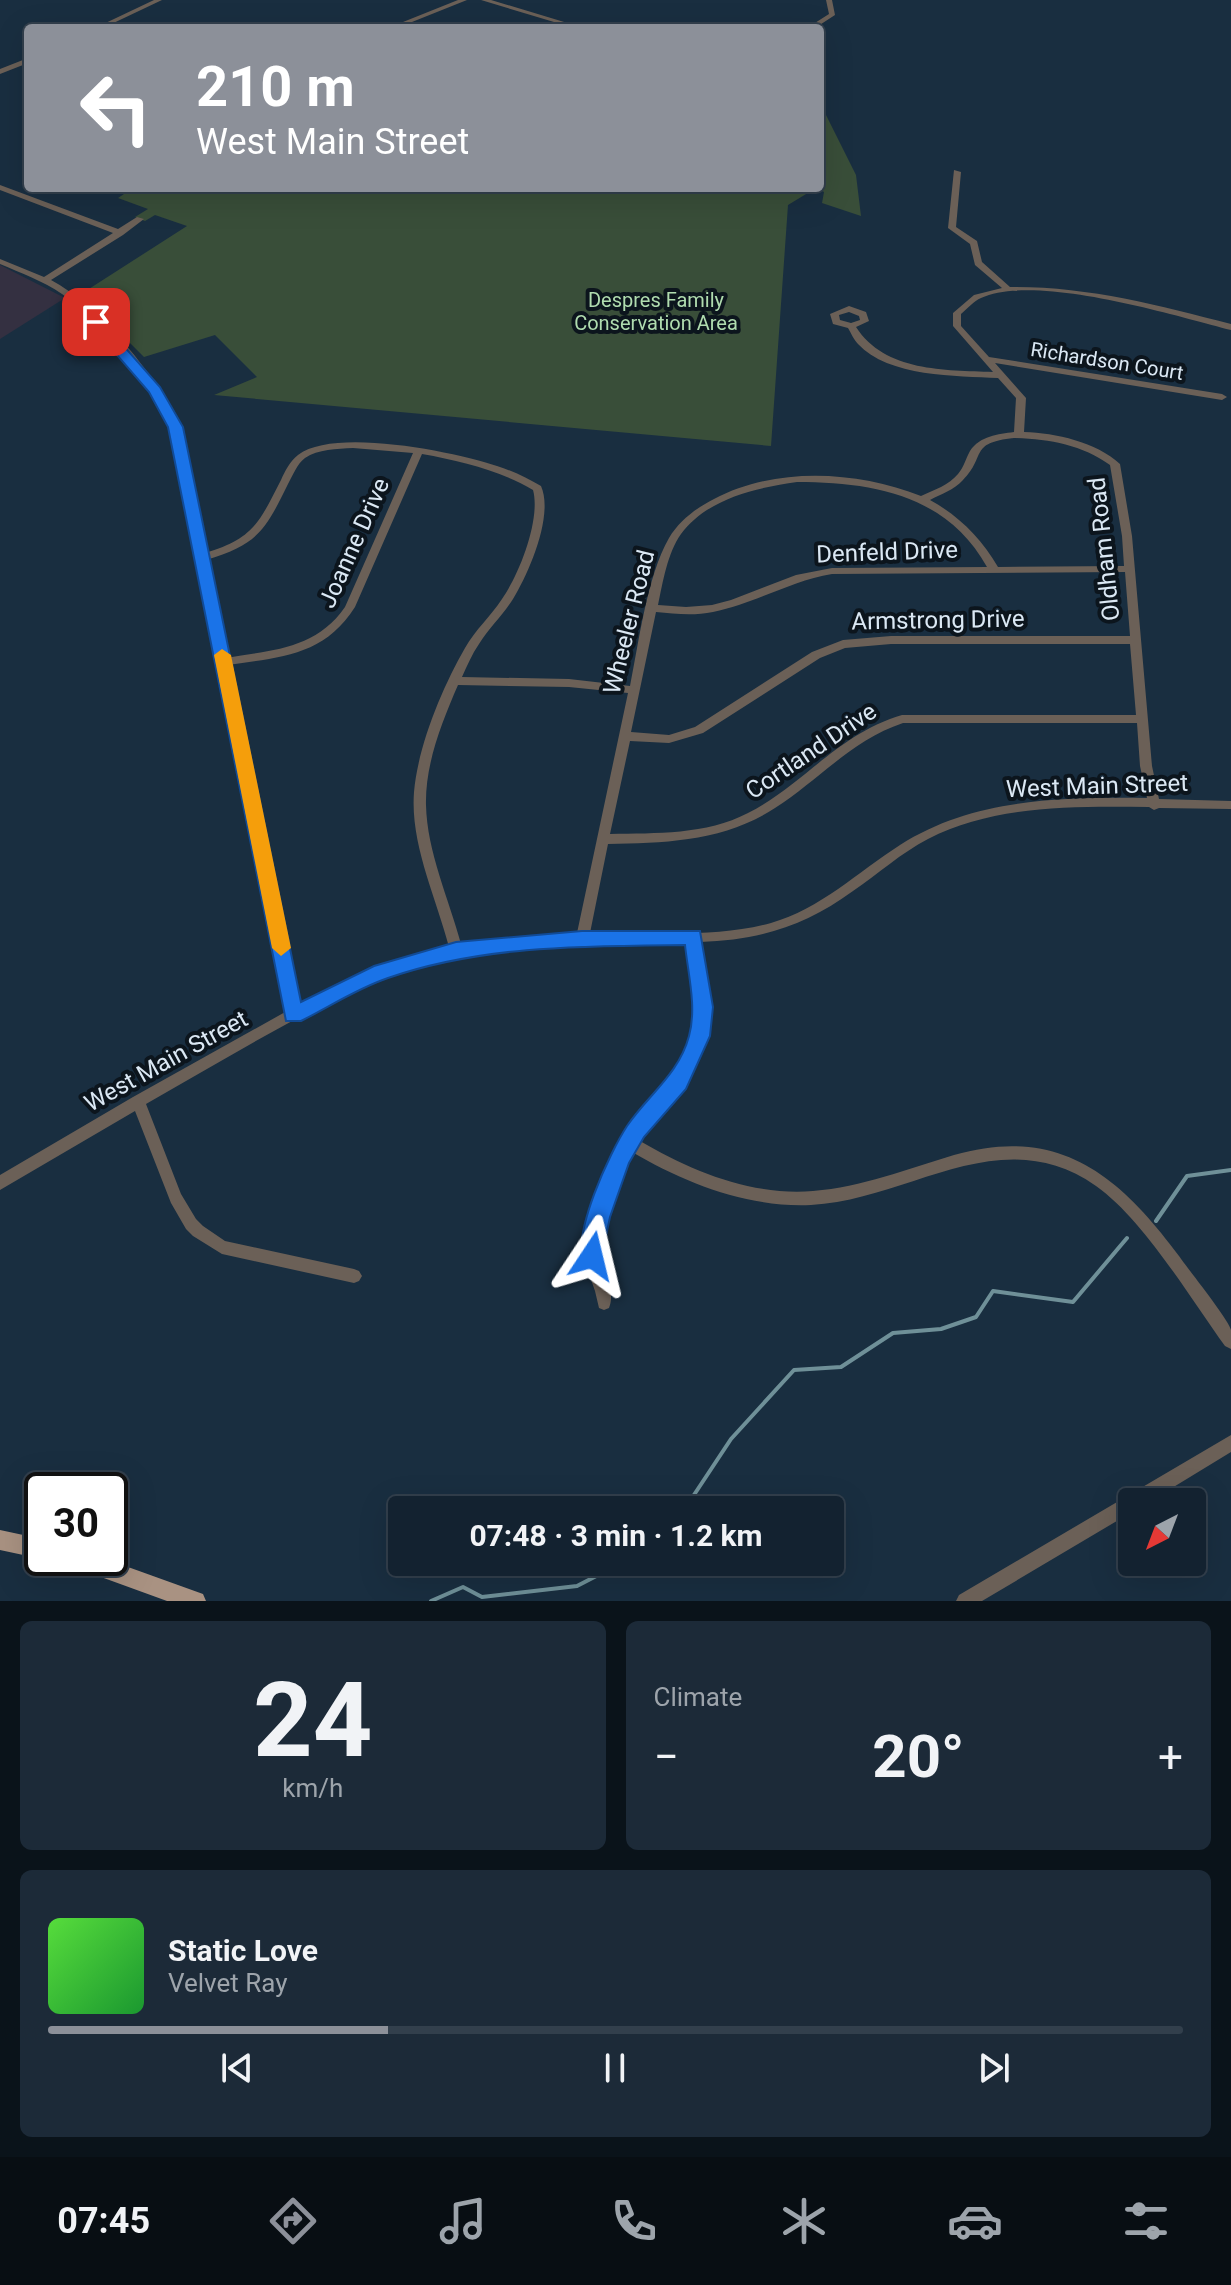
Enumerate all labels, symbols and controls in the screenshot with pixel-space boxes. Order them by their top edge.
text: 210 m [196,54,355,120]
icon: left [64,56,168,160]
text: West Main Street [196,121,469,163]
pin [62,288,130,356]
park label: Despres Family Conservation Area [574,288,738,335]
icon: arrive [74,300,118,344]
street label: Richardson Court [1029,337,1185,385]
street label: Joanne Drive [313,474,395,612]
street label: Oldham Road [1083,476,1125,622]
street label: Denfeld Drive [816,536,958,568]
street label: Wheeler Road [598,547,660,697]
street label: Armstrong Drive [851,604,1025,636]
street label: Cortland Drive [740,697,882,805]
street label: West Main Street [1005,769,1189,803]
street label: West Main Street [80,1005,253,1117]
position arrow [550,1214,634,1298]
speed limit sign: 30 [24,1472,128,1576]
north arrow [1118,1488,1206,1576]
map controls [1118,1488,1206,1576]
text: 07:48 · 3 min · 1.2 km [469,1518,763,1553]
text: 24 [253,1660,372,1781]
text: Climate [654,1682,742,1712]
text: 20° [872,1721,964,1792]
text: − [654,1731,679,1783]
text: + [1158,1731,1183,1783]
text: km/h [282,1773,343,1803]
text: Static Love [168,1933,318,1968]
text: Velvet Ray [168,1968,288,1998]
icon: previous [215,2046,259,2090]
icon: pause [593,2046,637,2090]
icon: next [972,2046,1016,2090]
icon: directions [265,2193,321,2249]
icon: music [435,2193,491,2249]
icon: phone [606,2193,662,2249]
icon: climate [776,2193,832,2249]
icon: car [947,2193,1003,2249]
icon: filters [1118,2193,1174,2249]
text: 07:45 [57,2200,150,2242]

